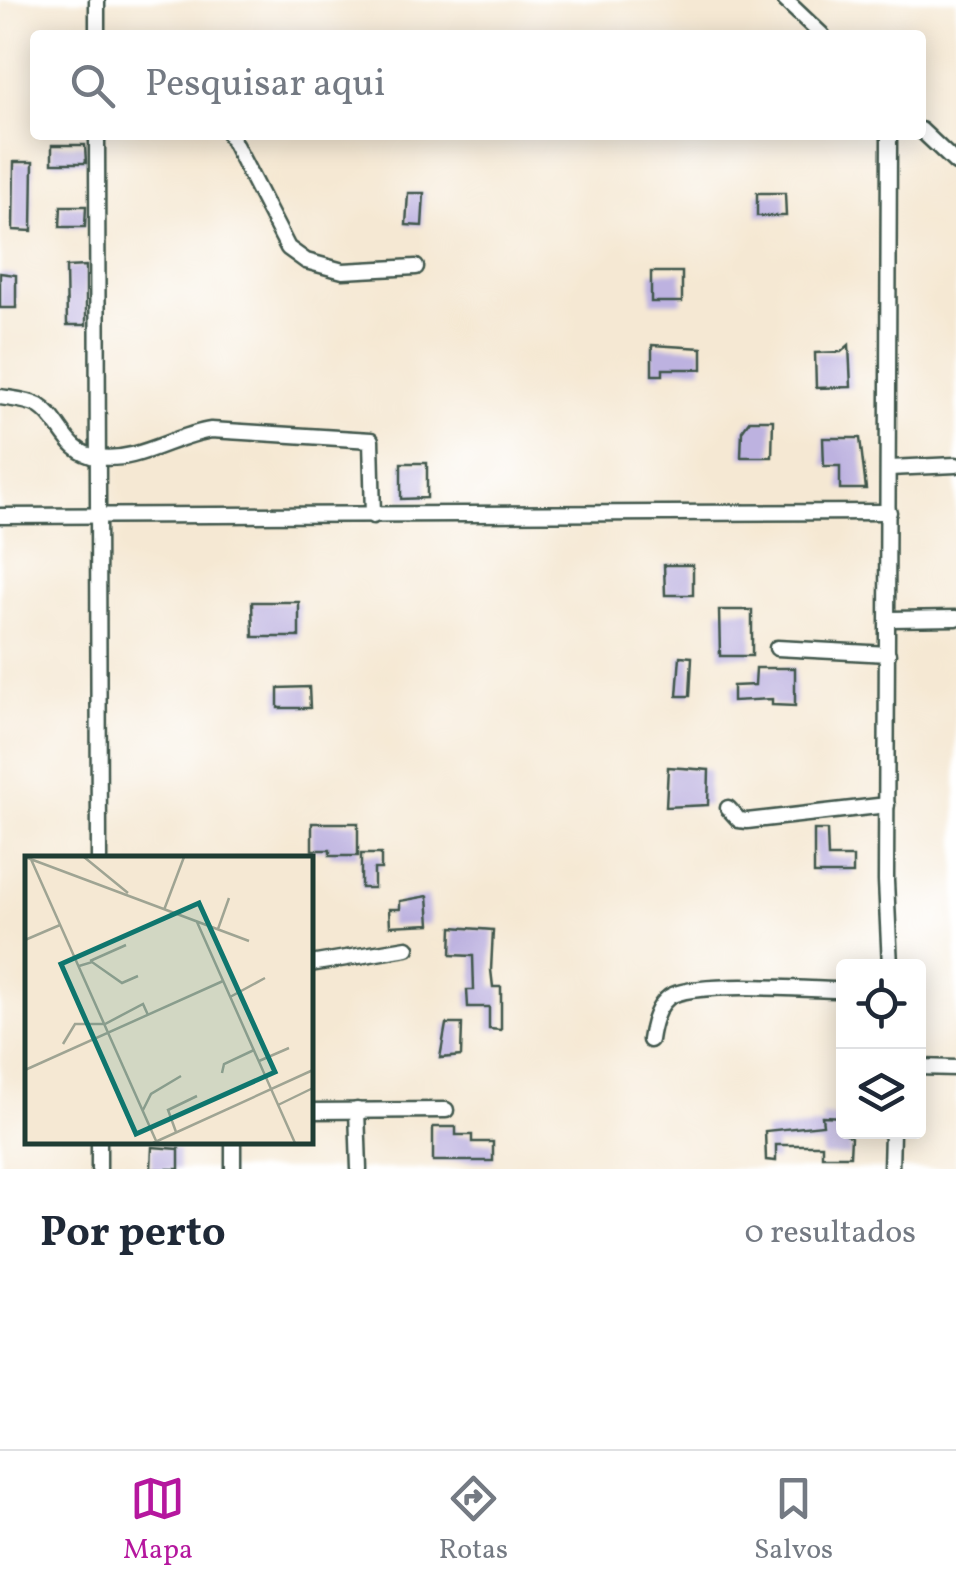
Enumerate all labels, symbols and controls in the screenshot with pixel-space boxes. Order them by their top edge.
search box [30,30,926,140]
icon: search [65,58,120,113]
text: Pesquisar aqui [145,59,385,112]
inset map [25,856,312,1144]
map controls [836,959,926,1139]
button: locate [836,959,926,1049]
button: layers [836,1049,926,1139]
text: Por perto [40,1205,226,1264]
text: 0 resultados [745,1212,916,1256]
tab: Mapa [123,1471,193,1570]
tab: Rotas [439,1471,508,1570]
tab: Salvos [754,1471,833,1570]

